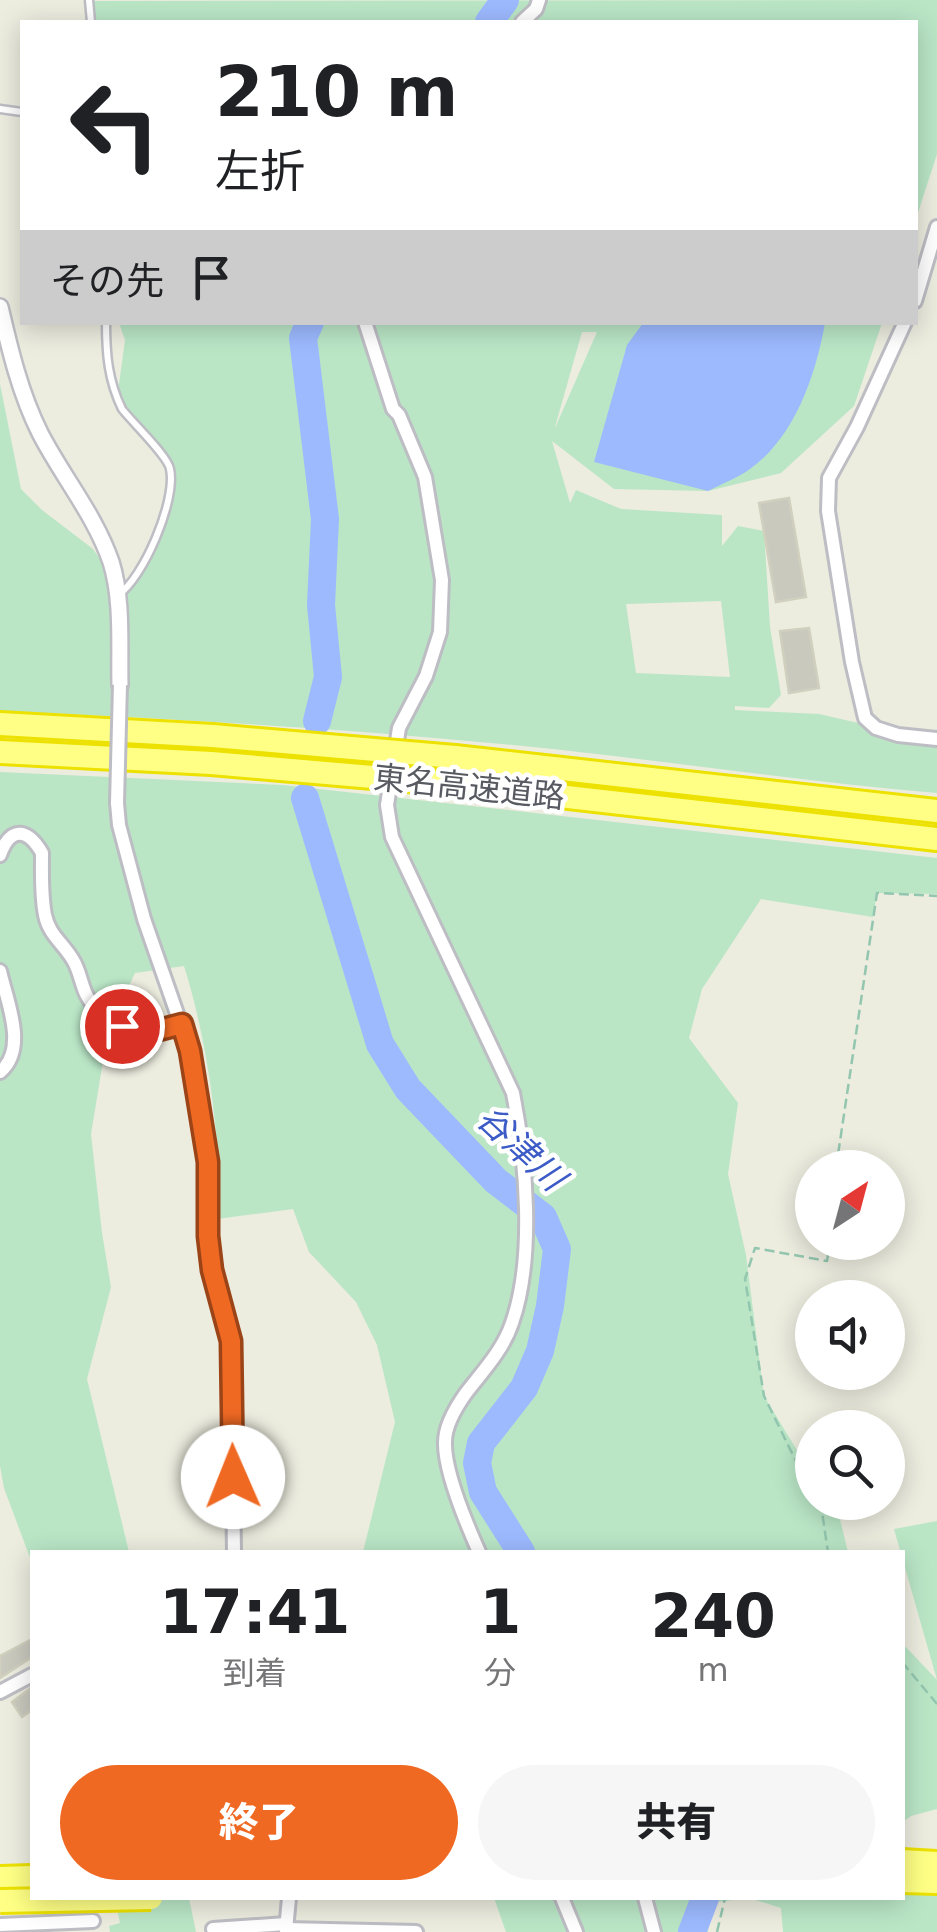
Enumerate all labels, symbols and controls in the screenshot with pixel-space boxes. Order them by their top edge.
text: 210 m [215,51,458,133]
icon: left [50,60,180,190]
text: 左折 [215,145,305,198]
icon: arrive [184,250,239,305]
text: その先 [50,259,164,303]
street label: 東名高速道路 [372,758,566,816]
pin [80,984,165,1069]
icon: arrive [95,999,150,1054]
water label: 谷津川 [469,1098,576,1201]
north arrow [795,1150,905,1260]
map controls [795,1150,905,1520]
button: sound [795,1280,905,1390]
button: search [795,1410,905,1520]
position arrow [181,1425,285,1529]
text: 17:41 [159,1577,350,1647]
text: 1 [480,1577,521,1647]
text: 240 [651,1581,776,1651]
text: m [698,1651,729,1689]
text: 到着 [223,1654,287,1692]
text: 分 [484,1654,516,1692]
button: 終了 [60,1765,458,1880]
button: 共有 [478,1765,875,1880]

